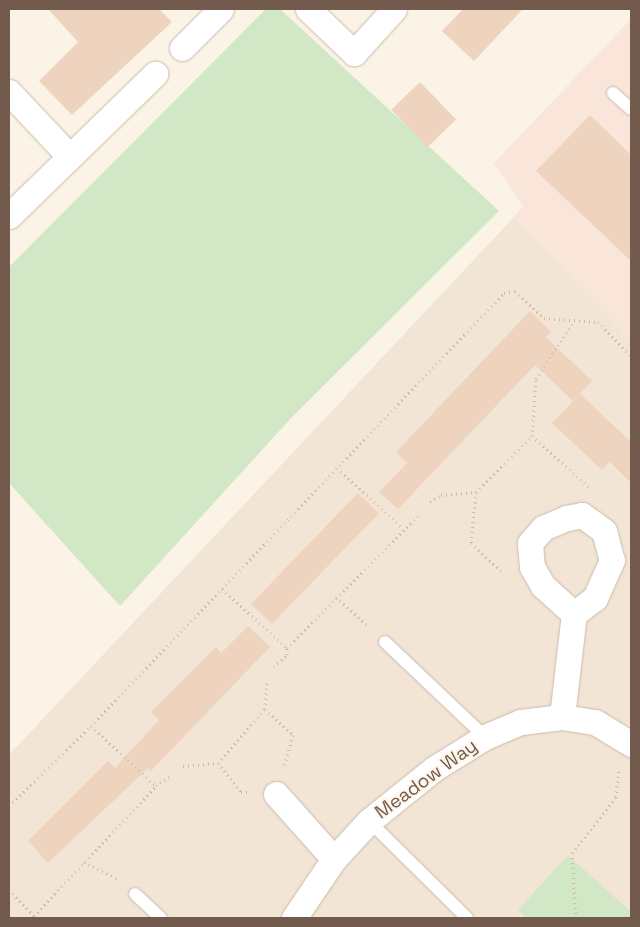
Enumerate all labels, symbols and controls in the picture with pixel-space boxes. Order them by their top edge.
street label: Meadow Way [370,734,482,824]

